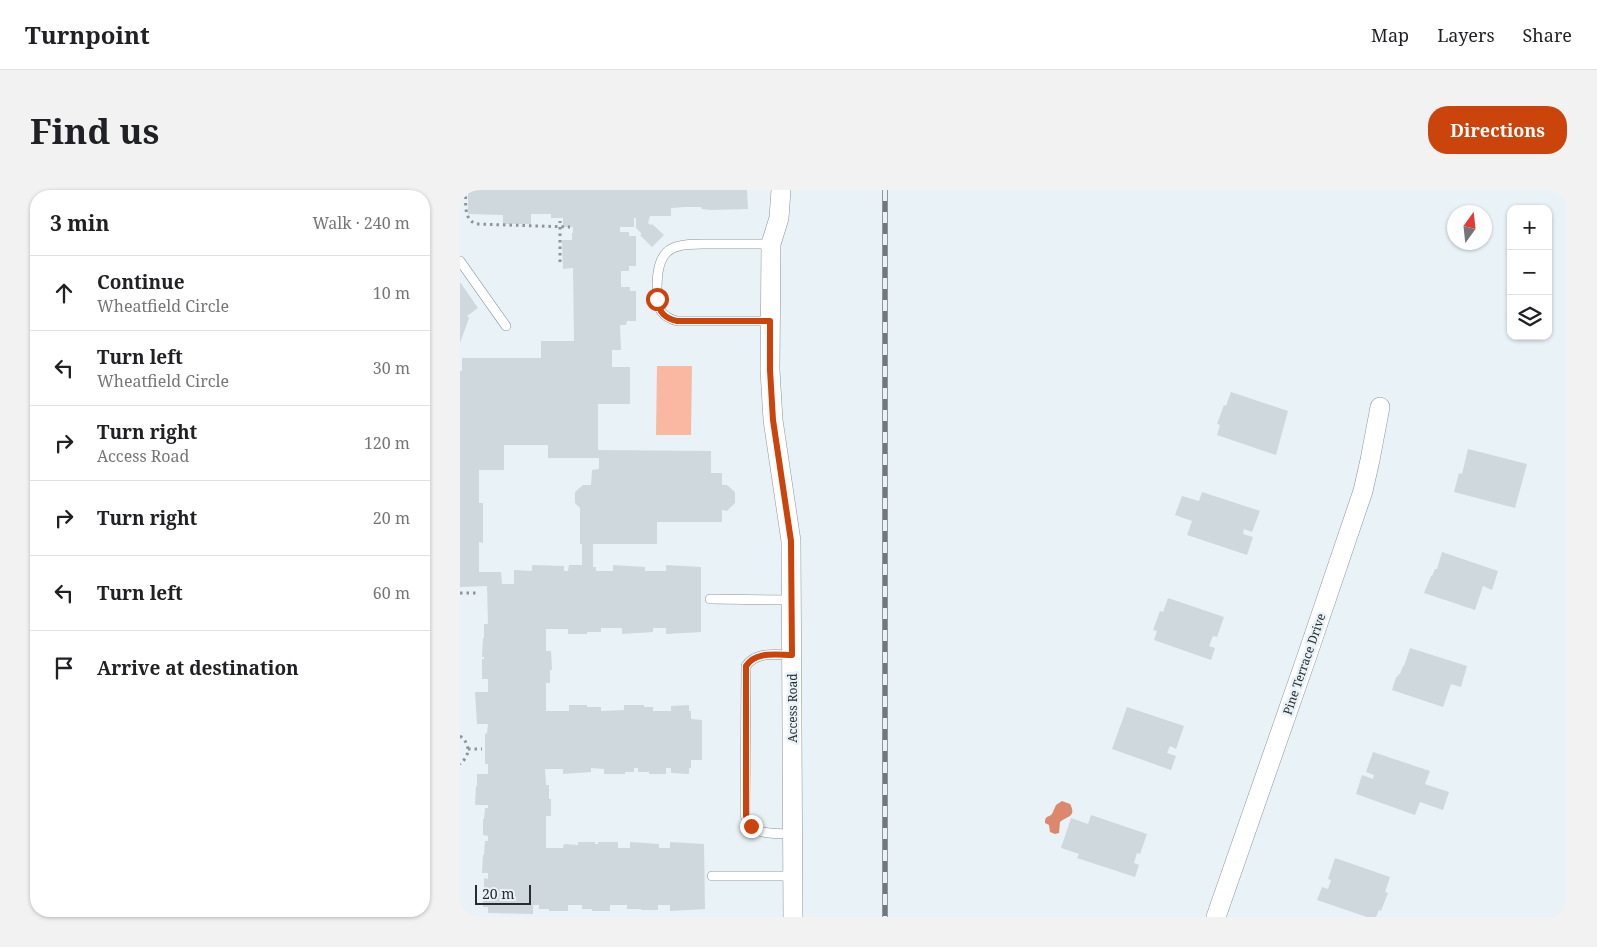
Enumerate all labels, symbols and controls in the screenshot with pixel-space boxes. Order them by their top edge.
text: Turnpoint [25,18,150,51]
text: Map [1371,23,1409,47]
text: Layers [1437,23,1495,47]
text: Share [1523,23,1572,47]
button: Directions [1428,106,1567,154]
text: Find us [30,107,159,154]
north arrow [1447,205,1492,250]
map controls [1507,205,1552,340]
button: + [1507,205,1552,250]
text: 3 min [50,209,109,237]
text: Walk · 240 m [313,212,410,234]
button: − [1507,250,1552,295]
text: Continue [97,269,185,295]
icon: ahead [50,279,78,307]
text: 10 m [373,282,410,304]
route start [646,288,669,311]
text: Wheatfield Circle [97,295,229,317]
button: layers [1507,295,1552,340]
text: Turn left [97,344,183,370]
icon: left [50,354,78,382]
text: 30 m [373,357,410,379]
text: Wheatfield Circle [97,370,229,392]
text: Turn right [97,419,197,445]
icon: right [50,429,78,457]
text: 120 m [364,432,410,454]
text: Access Road [97,445,189,467]
icon: right [50,504,78,532]
text: Turn right [97,505,197,531]
text: 20 m [373,507,410,529]
icon: left [50,579,78,607]
text: Turn left [97,580,183,606]
text: 60 m [373,582,410,604]
street label: Pine Terrace Drive [1279,611,1329,717]
icon: arrive [50,654,78,682]
text: Arrive at destination [97,655,299,681]
street label: Access Road [784,673,801,743]
route end [740,815,763,838]
scale bar [475,882,531,905]
text: 20 m [482,884,515,903]

